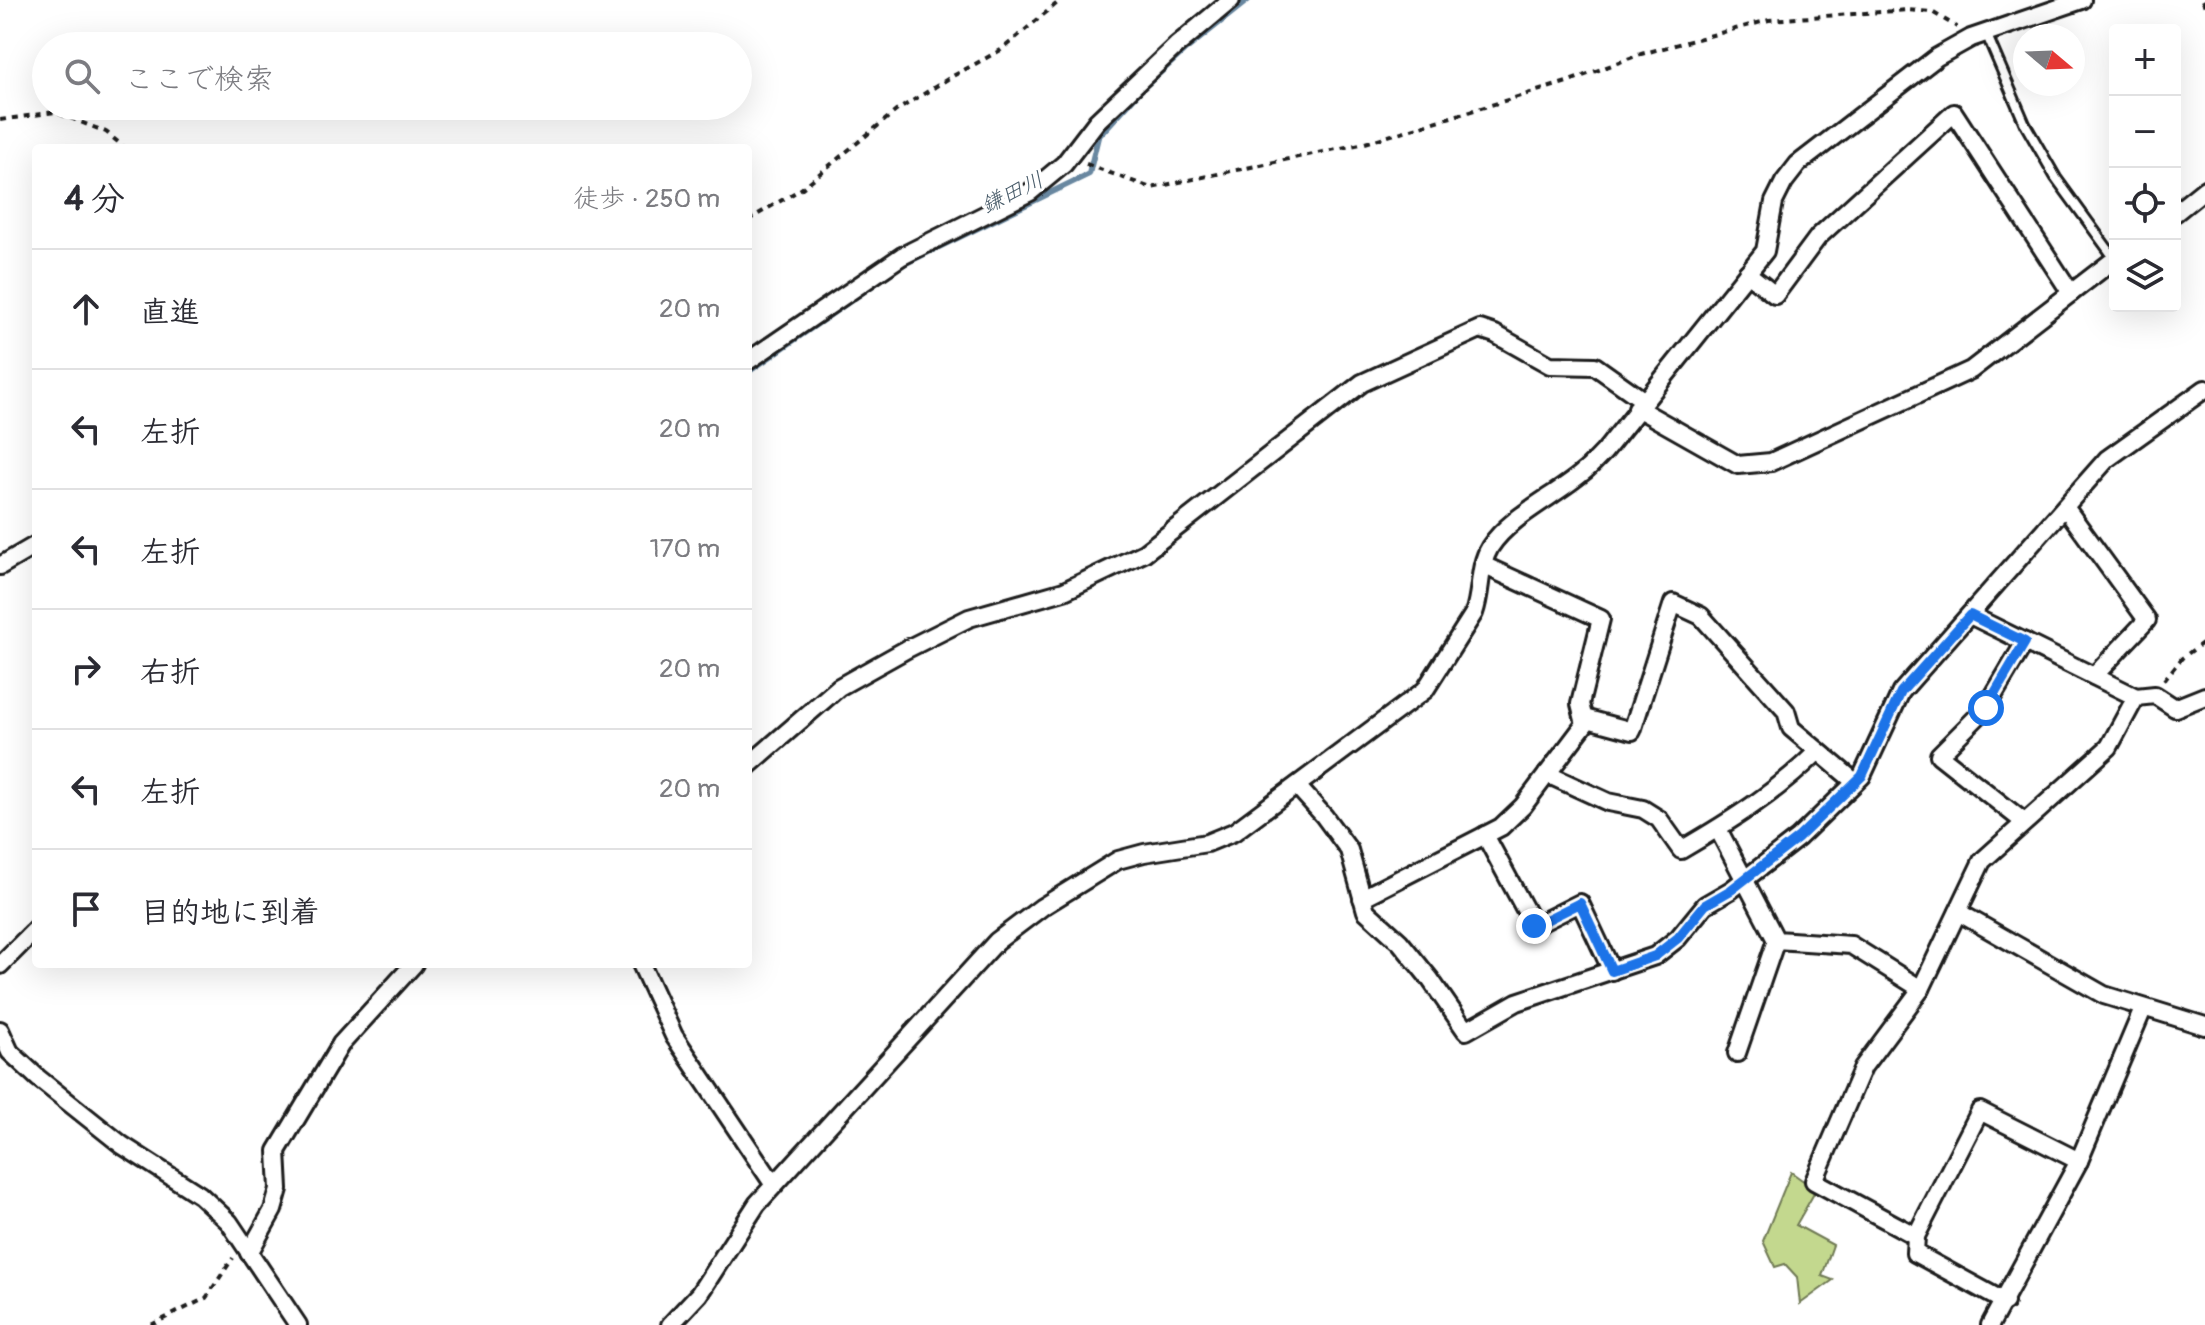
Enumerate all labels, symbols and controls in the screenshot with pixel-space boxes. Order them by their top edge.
north arrow [2013,24,2085,96]
map controls [2109,24,2181,312]
button: + [2109,24,2181,96]
search box [32,32,752,120]
icon: search [60,54,104,98]
text: ここで検索 [124,61,274,98]
button: − [2109,96,2181,168]
water label: 鎌田川 [977,166,1048,220]
button: locate [2109,168,2181,240]
text: 4 分 [64,178,125,221]
text: 徒歩 · 250 m [573,183,720,215]
button: layers [2109,240,2181,312]
icon: ahead [64,287,108,331]
text: 20 m [659,293,720,325]
text: 直進 [140,294,200,331]
icon: left [64,407,108,451]
text: 20 m [659,413,720,445]
text: 左折 [140,414,200,451]
icon: left [64,527,108,571]
text: 170 m [650,533,720,565]
text: 左折 [140,534,200,571]
icon: right [64,647,108,691]
text: 20 m [659,653,720,685]
text: 右折 [140,654,200,691]
route start [1968,690,2004,726]
icon: left [64,767,108,811]
text: 20 m [659,773,720,805]
text: 左折 [140,774,200,811]
icon: arrive [64,887,108,931]
text: 目的地に到着 [140,894,320,931]
route end [1516,908,1552,944]

